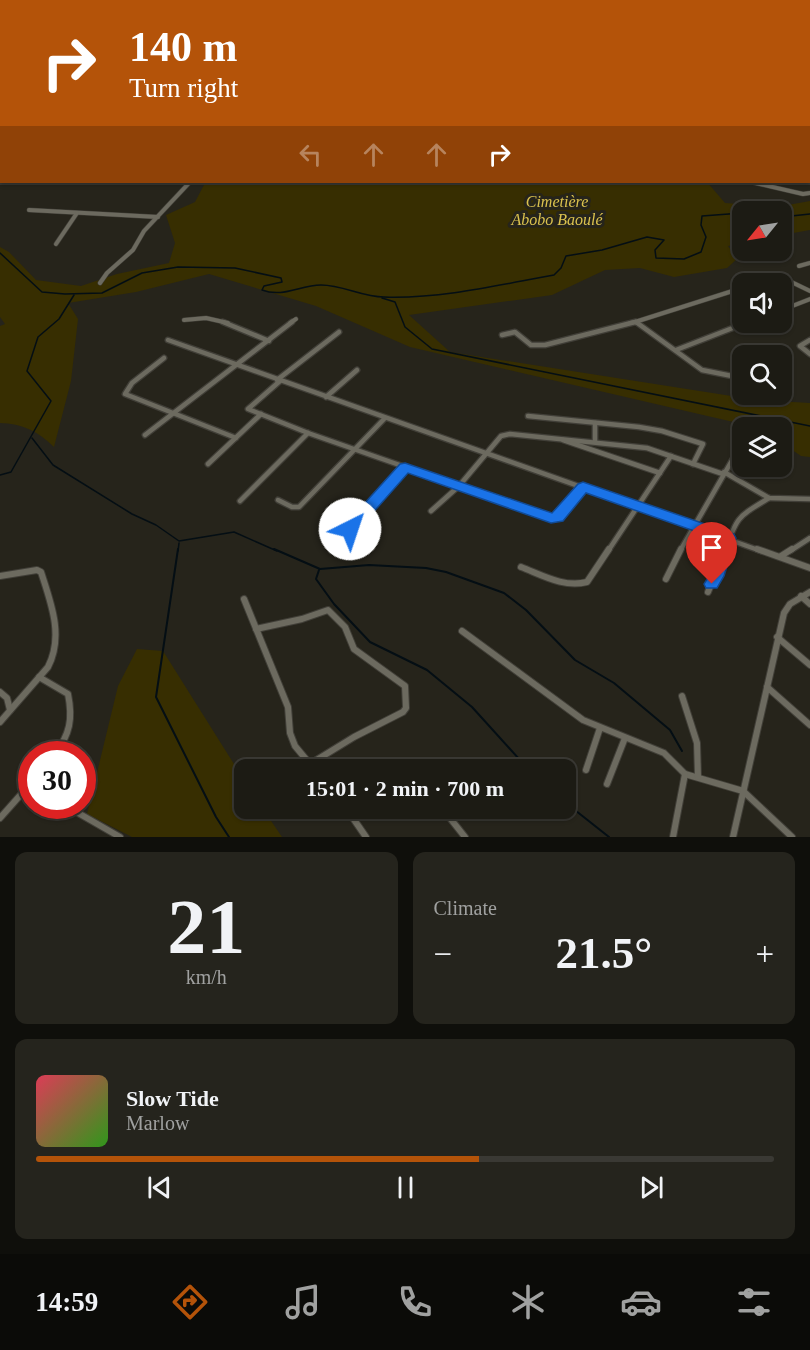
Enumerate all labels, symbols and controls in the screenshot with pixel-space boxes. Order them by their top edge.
icon: right [30,24,108,102]
text: 140 m [129,24,238,70]
text: Turn right [129,73,238,103]
icon: left [294,138,327,171]
icon: ahead [357,138,390,171]
icon: ahead [420,138,453,171]
icon: right [483,138,516,171]
park label: Cimetière Abobo Baoulé [510,193,603,228]
north arrow [732,201,792,261]
map controls [732,201,792,477]
button: sound [732,273,792,333]
button: search [732,345,792,405]
button: layers [732,417,792,477]
position arrow [318,497,382,561]
pin [686,522,737,584]
icon: arrive [695,531,728,564]
speed limit sign: 30 [18,741,96,819]
text: 15:01 · 2 min · 700 m [306,776,504,801]
text: 21 [167,883,245,970]
text: Climate [434,897,497,919]
text: 21.5° [555,928,652,978]
text: − [434,936,452,972]
text: + [755,936,774,972]
text: km/h [186,966,227,988]
text: Slow Tide [126,1086,219,1111]
text: Marlow [126,1112,189,1134]
icon: previous [143,1171,176,1204]
icon: pause [389,1171,422,1204]
icon: next [635,1171,668,1204]
icon: directions [169,1281,211,1323]
icon: music [282,1281,324,1323]
icon: phone [394,1281,436,1323]
icon: climate [507,1281,549,1323]
icon: car [620,1281,662,1323]
icon: filters [733,1281,775,1323]
text: 14:59 [35,1287,98,1317]

